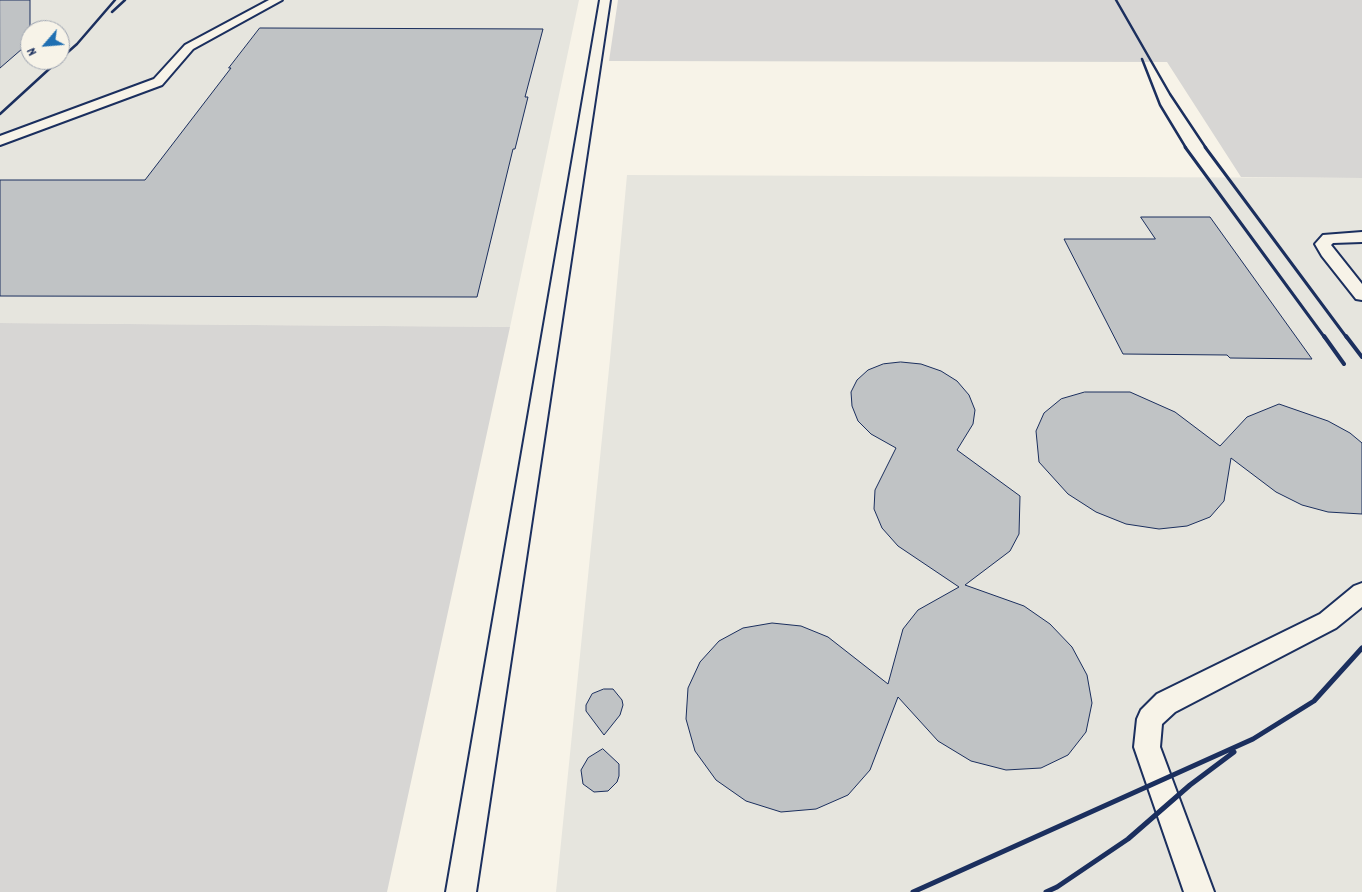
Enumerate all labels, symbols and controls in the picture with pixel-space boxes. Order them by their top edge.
north arrow [20,20,70,70]
text: N [22,44,43,59]

